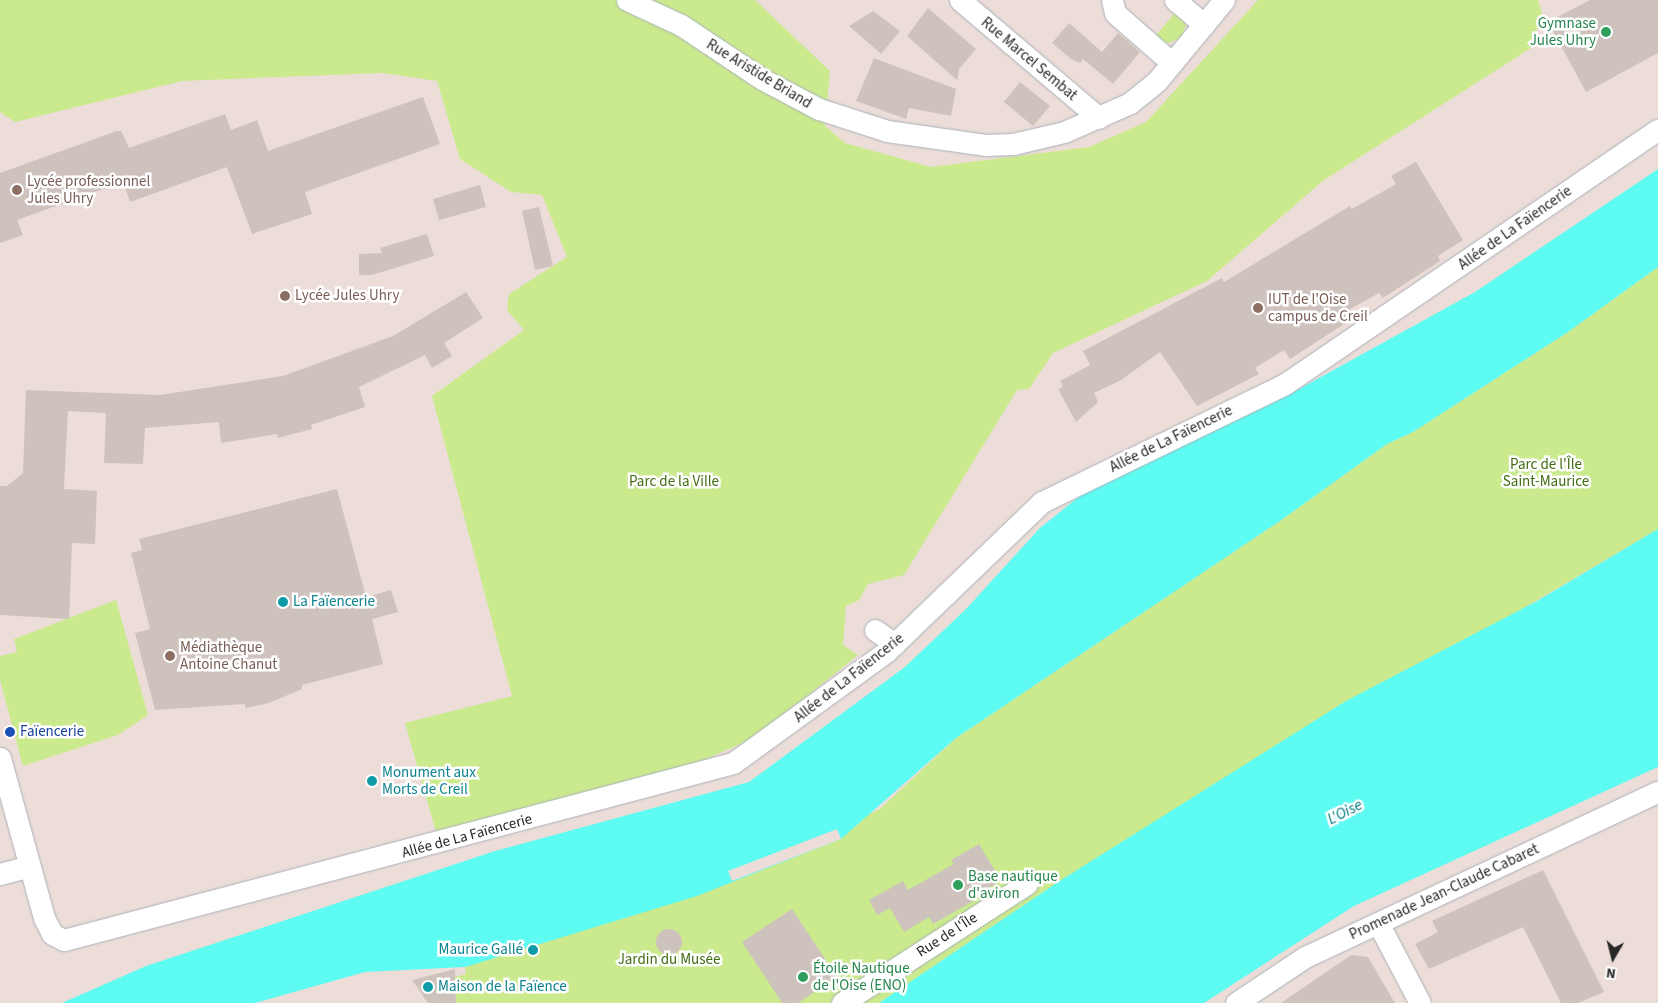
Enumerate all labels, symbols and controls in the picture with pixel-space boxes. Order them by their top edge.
street label: Rue Marcel Sembat [977,14,1081,104]
place label: Gymnase Jules Uhry [1530,14,1596,49]
marker: Gymnase Jules Uhry [1600,26,1612,38]
street label: Rue Aristide Briand [703,36,815,112]
place label: Lycée professionnel Jules Uhry [27,172,150,207]
street label: Allée de La Faïencerie [1455,182,1575,274]
marker: Lycée professionnel Jules Uhry [11,184,23,196]
place label: Lycée Jules Uhry [295,287,399,305]
marker: Lycée Jules Uhry [279,290,291,302]
place label: IUT de l'Oise campus de Creil [1268,290,1368,325]
marker: IUT de l'Oise campus de Creil [1252,302,1264,314]
street label: Allée de La Faïencerie [1107,401,1235,477]
park label: Parc de l'Île Saint-Maurice [1503,455,1589,490]
park label: Parc de la Ville [629,473,719,491]
place label: La Faïencerie [293,593,375,611]
marker: La Faïencerie [277,596,289,608]
street label: Allée de La Faïencerie [791,630,907,726]
place label: Médiathèque Antoine Chanut [180,638,277,673]
marker: Médiathèque Antoine Chanut [164,650,176,662]
place label: Faïencerie [20,723,84,741]
marker: Faïencerie [4,726,16,738]
place label: Monument aux Morts de Creil [382,763,476,798]
marker: Monument aux Morts de Creil [366,775,378,787]
water label: L'Oise [1324,795,1366,829]
street label: Allée de La Faïencerie [400,810,534,862]
street label: Promenade Jean-Claude Cabaret [1346,840,1542,944]
place label: Base nautique d'aviron [968,867,1058,902]
marker: Base nautique d'aviron [952,879,964,891]
street label: Rue de l'Île [913,909,981,961]
north arrow [1588,933,1638,983]
place label: Maurice Gallé [439,941,523,959]
marker: Maurice Gallé [527,944,539,956]
park label: Jardin du Musée [618,951,720,969]
place label: Étoile Nautique de l'Oise (ENO) [813,959,910,994]
text: N [1605,962,1617,983]
marker: Étoile Nautique de l'Oise (ENO) [797,971,809,983]
place label: Maison de la Faïence [438,978,567,996]
marker: Maison de la Faïence [422,981,434,993]

